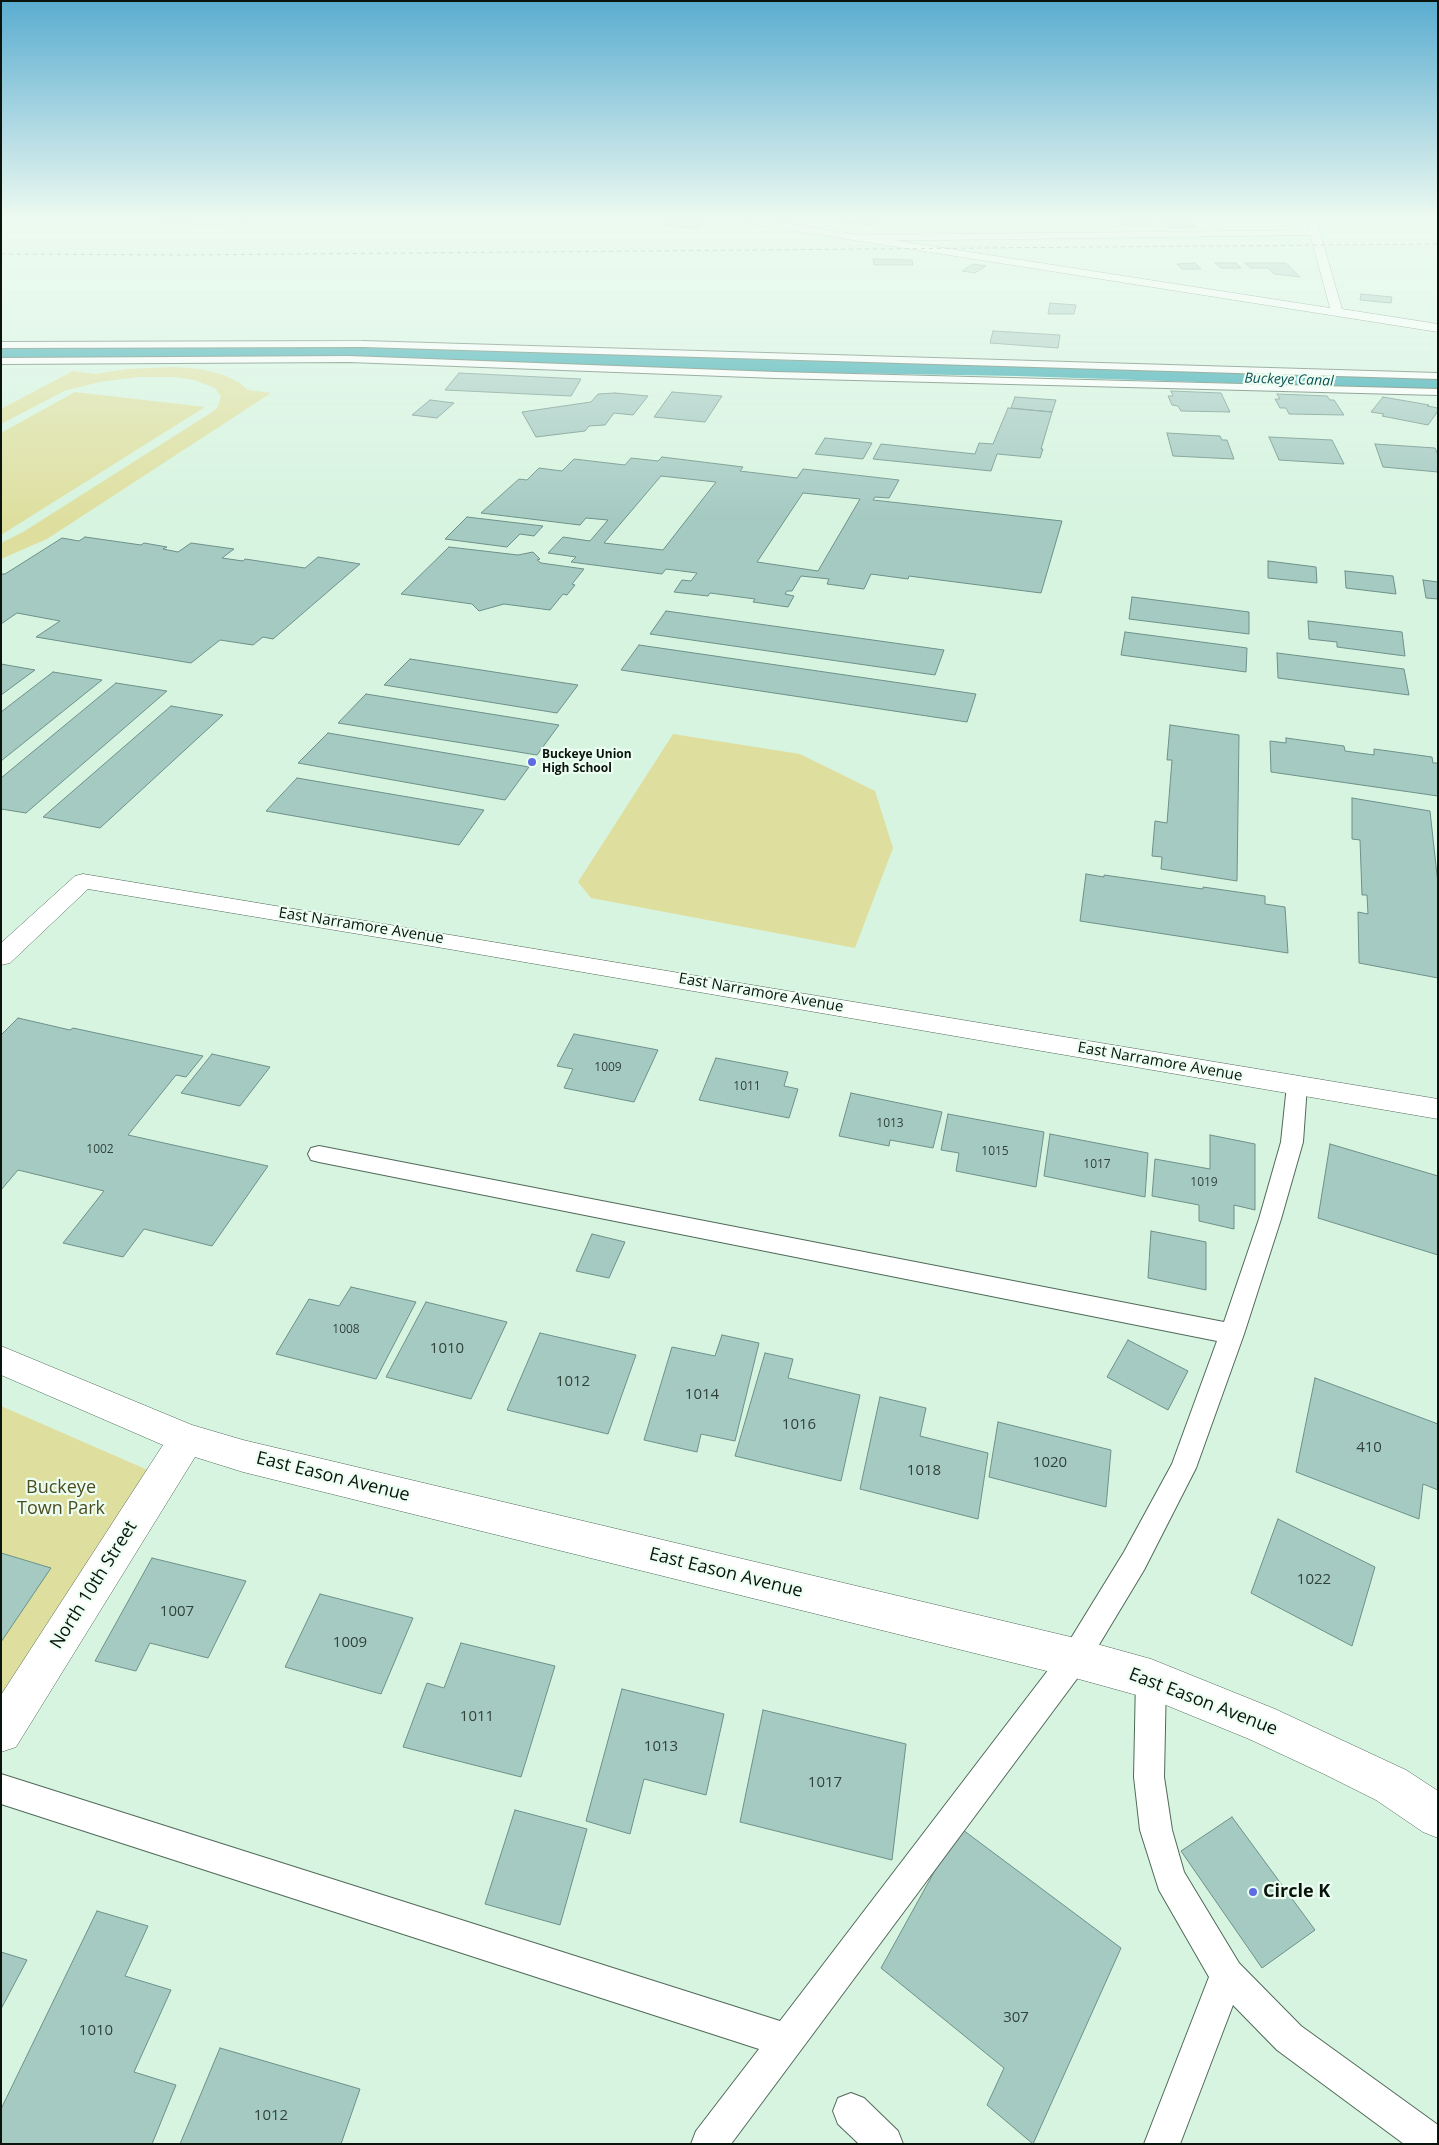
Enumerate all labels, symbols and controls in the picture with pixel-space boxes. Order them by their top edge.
water label: Buckeye Canal [1244,370,1334,390]
place label: Buckeye Union High School [542,748,632,776]
marker: Buckeye Union High School [526,756,538,768]
street label: East Narramore Avenue [277,904,445,948]
street label: East Narramore Avenue [677,970,845,1016]
street label: East Narramore Avenue [1076,1039,1244,1085]
house number: 1009 [594,1061,622,1075]
house number: 1011 [733,1080,761,1094]
house number: 1013 [876,1117,904,1131]
house number: 1002 [86,1143,114,1157]
house number: 1015 [981,1145,1009,1159]
house number: 1017 [1083,1158,1111,1172]
house number: 1019 [1190,1176,1218,1190]
house number: 1008 [332,1323,360,1337]
house number: 1010 [430,1340,464,1358]
house number: 1012 [556,1373,590,1391]
house number: 1014 [685,1386,719,1404]
house number: 1016 [782,1416,816,1434]
house number: 410 [1356,1439,1382,1457]
street label: East Eason Avenue [254,1447,412,1507]
house number: 1020 [1033,1454,1067,1472]
house number: 1018 [907,1462,941,1480]
park label: Buckeye Town Park [17,1477,105,1520]
street label: North 10th Street [46,1517,142,1653]
street label: East Eason Avenue [647,1543,805,1603]
house number: 1022 [1297,1571,1331,1589]
house number: 1007 [160,1603,194,1621]
house number: 1009 [333,1634,367,1652]
street label: East Eason Avenue [1126,1664,1280,1740]
house number: 1011 [460,1708,494,1726]
house number: 1013 [644,1738,678,1756]
house number: 1017 [808,1774,842,1792]
place label: Circle K [1263,1881,1330,1903]
marker: Circle K [1247,1886,1259,1898]
house number: 307 [1003,2009,1029,2027]
house number: 1010 [79,2022,113,2040]
house number: 1012 [254,2107,288,2125]

